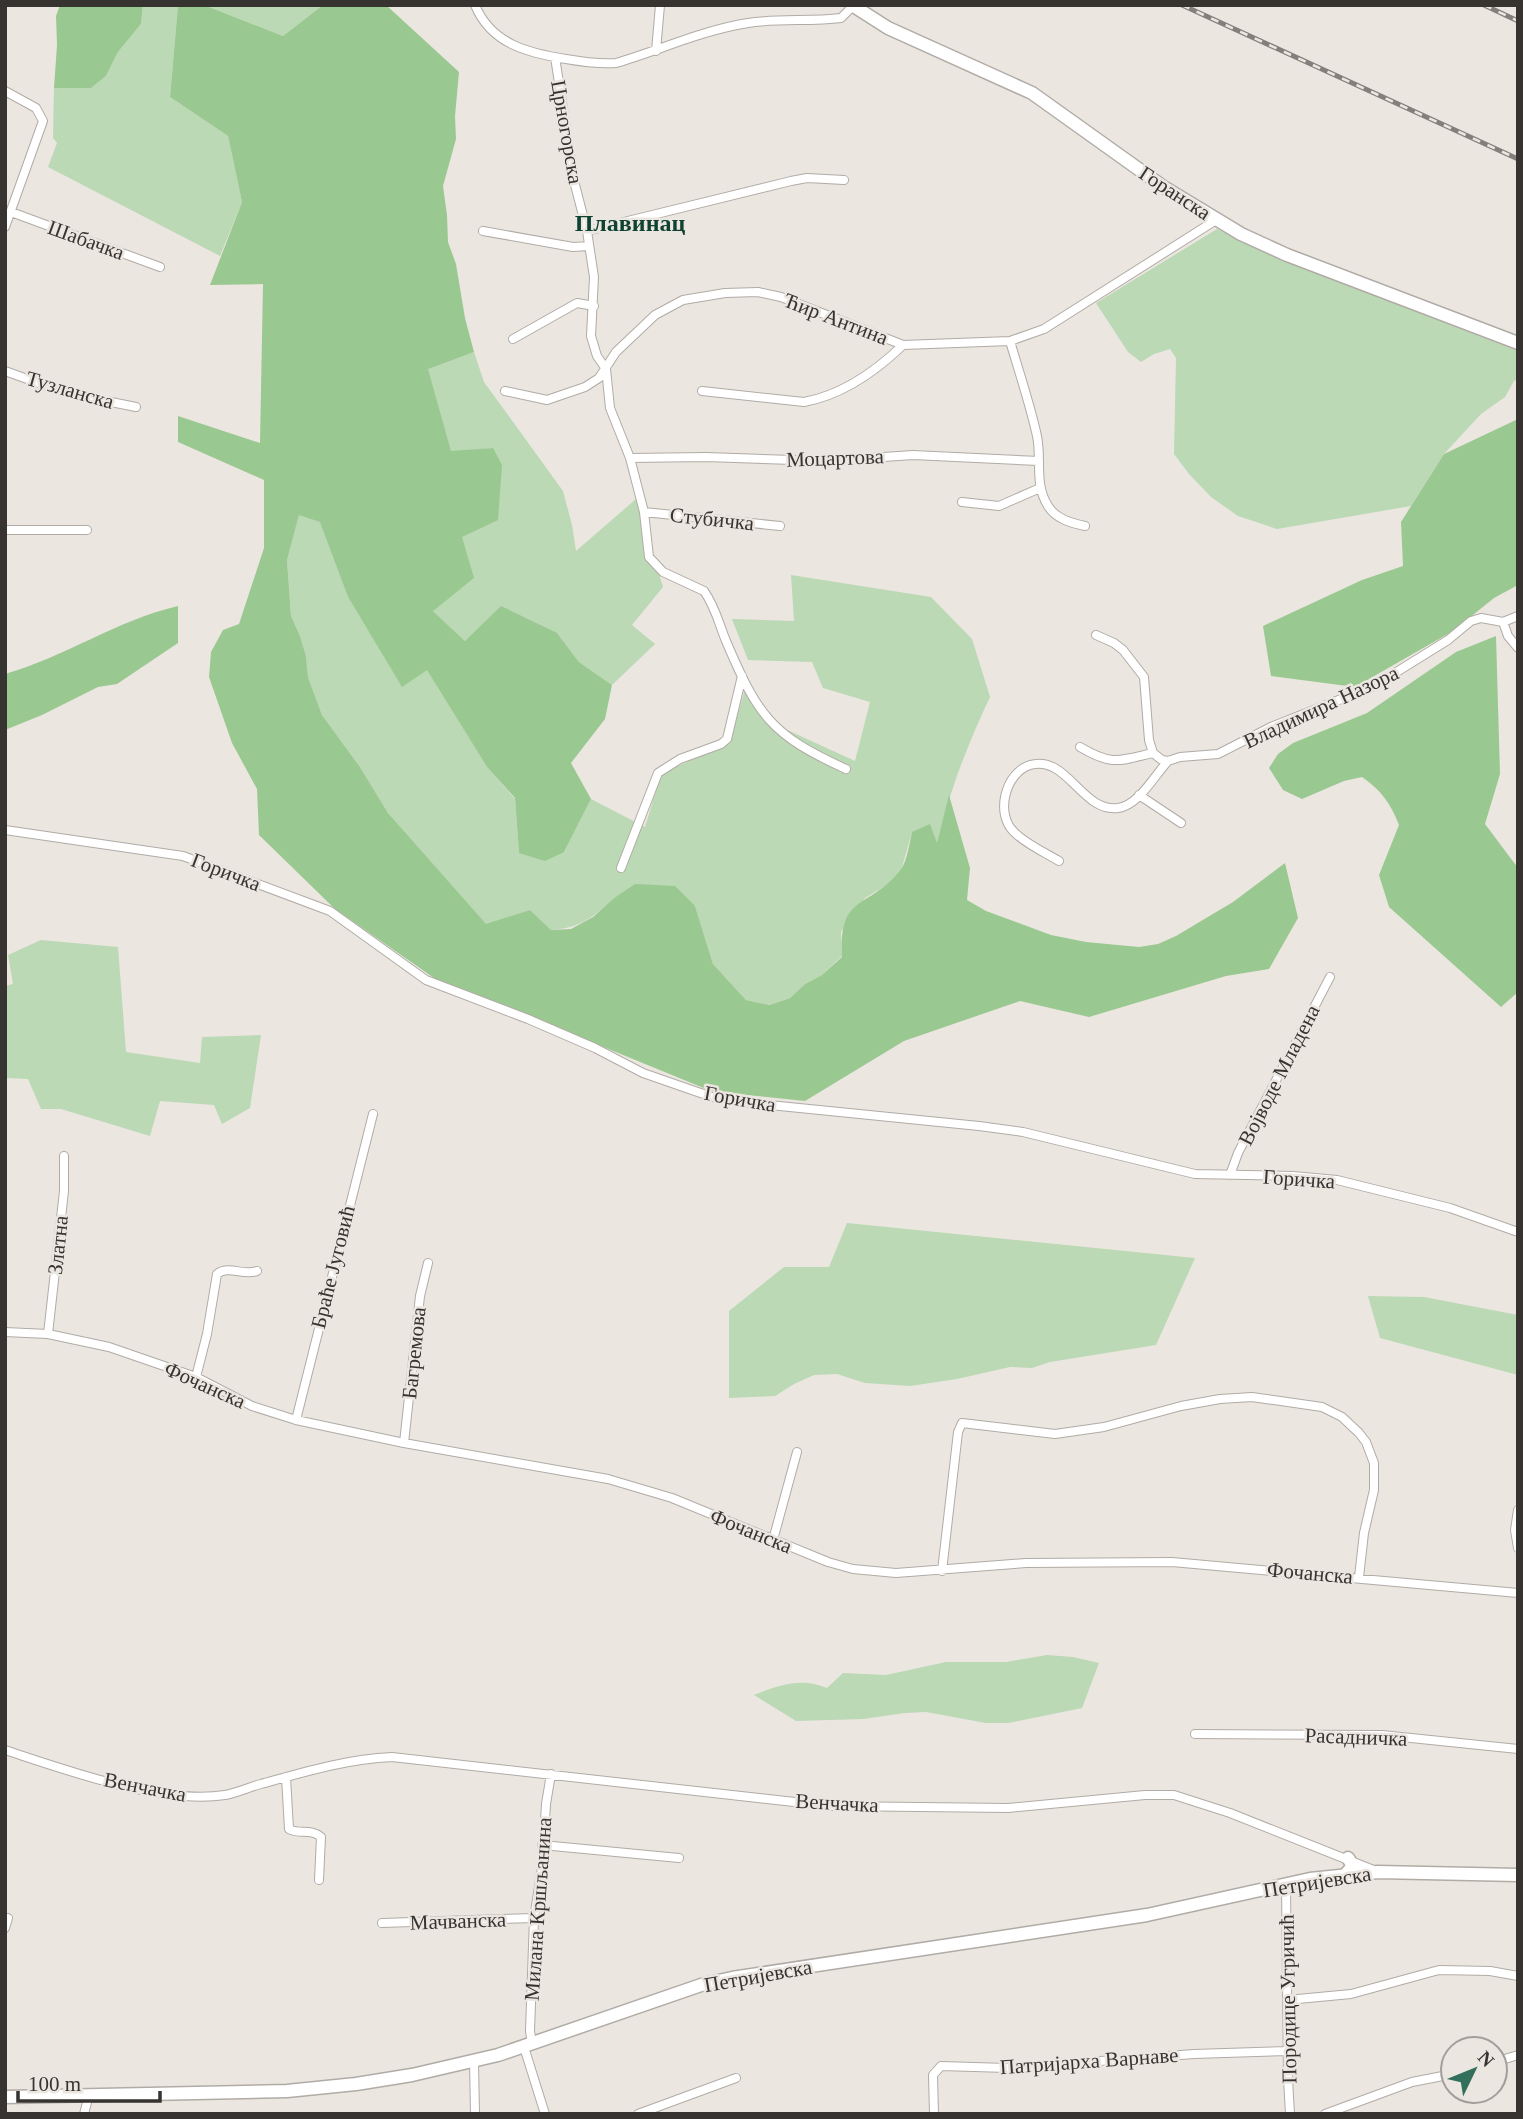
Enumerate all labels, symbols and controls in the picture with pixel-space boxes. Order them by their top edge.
street label: Црногорска [546,78,588,186]
street label: Горанска [1135,161,1216,225]
district label: Плавинац [575,210,685,236]
street label: Шабачка [45,215,128,265]
street label: Ћир Антина [780,288,892,350]
street label: Тузланска [23,366,117,414]
street label: Моцартова [786,444,885,472]
street label: Стубичка [669,503,756,535]
street label: Владимира Назора [1240,660,1403,753]
street label: Горичка [188,848,265,896]
street label: Војводе Младена [1233,1000,1325,1149]
street label: Горичка [702,1081,778,1117]
street label: Горичка [1262,1165,1337,1194]
street label: Браће Југовић [306,1203,360,1331]
street label: Златна [43,1214,73,1276]
street label: Багремова [397,1305,431,1400]
street label: Фочанска [161,1357,250,1414]
street label: Фочанска [707,1504,796,1559]
street label: Фочанска [1266,1557,1355,1589]
street label: Расадничка [1304,1723,1408,1751]
street label: Венчачка [102,1767,189,1807]
street label: Венчачка [795,1789,880,1817]
street label: Милана Кршљанина [520,1816,556,2002]
street label: Петријевска [1261,1862,1373,1902]
street label: Мачванска [409,1907,507,1935]
street label: Породице Угричић [1275,1914,1301,2084]
street label: Петријевска [702,1955,814,1997]
north arrow [1439,2035,1509,2105]
street label: Патријарха Варнаве [999,2043,1179,2079]
text: N [1474,2047,1499,2071]
scale bar [18,2060,159,2104]
text: 100 m [28,2072,81,2096]

